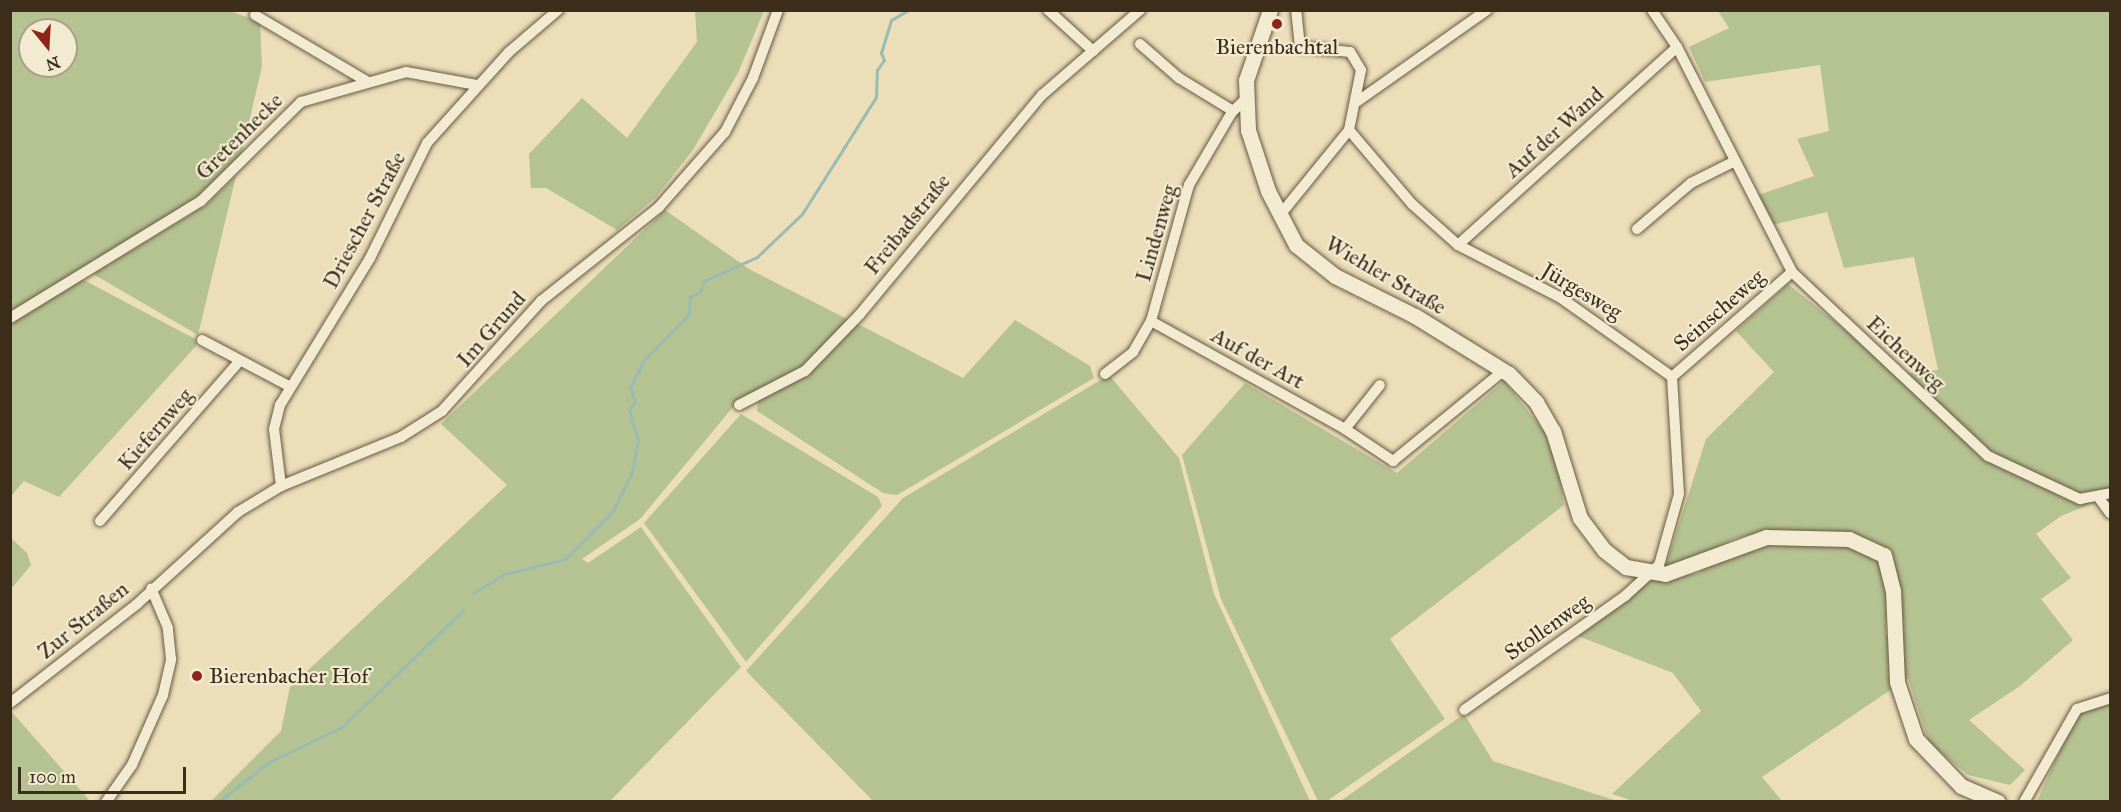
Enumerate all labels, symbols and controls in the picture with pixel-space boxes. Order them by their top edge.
marker: Bierenbachtal [1270,17,1284,31]
north arrow [18,18,78,78]
place label: Bierenbachtal [1215,34,1339,60]
text: N [44,53,62,75]
street label: Auf der Wand [1499,81,1609,183]
street label: Gretenhecke [190,87,288,185]
street label: Driescher Straße [317,147,411,293]
street label: Freibadstraße [858,168,956,280]
street label: Lindenweg [1130,181,1182,285]
street label: Wiehler Straße [1321,230,1451,320]
street label: Jürgesweg [1537,257,1627,325]
street label: Seinscheweg [1668,263,1770,357]
street label: Im Grund [451,286,531,372]
street label: Eichenweg [1861,310,1951,396]
street label: Auf der Art [1207,322,1309,394]
street label: Kiefernweg [112,382,198,476]
street label: Zur Straßen [32,575,134,665]
street label: Stollenweg [1499,588,1595,666]
place label: Bierenbacher Hof [209,663,369,689]
marker: Bierenbacher Hof [190,669,204,683]
scale bar [21,755,189,793]
text: 100 m [29,766,76,788]

